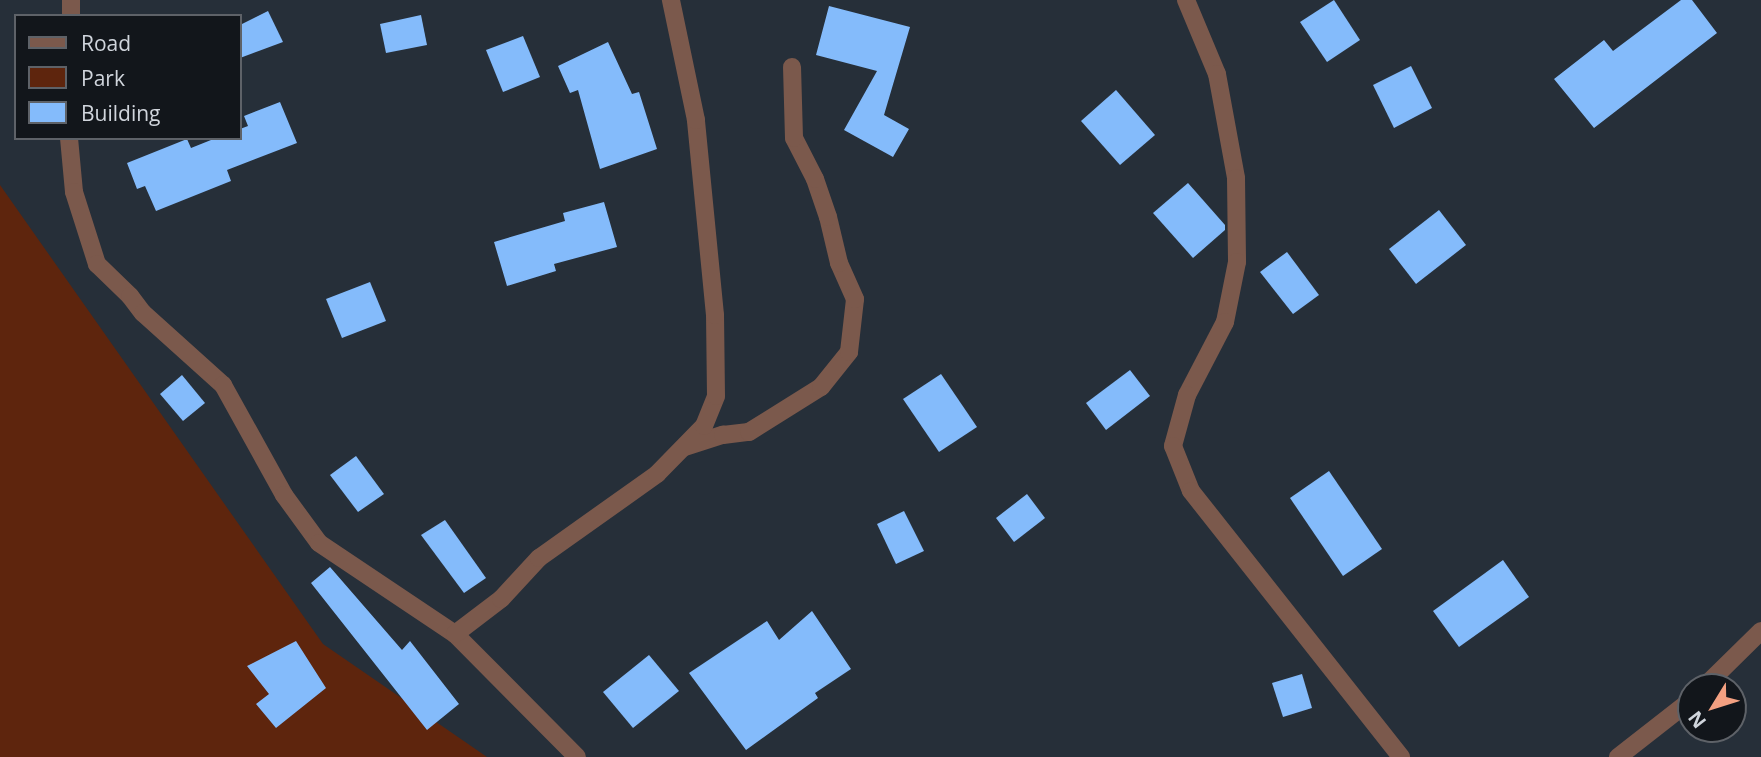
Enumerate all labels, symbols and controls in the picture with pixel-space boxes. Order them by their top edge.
legend [14,14,242,140]
text: Road [81,29,131,57]
text: Park [81,64,125,92]
text: Building [81,99,160,127]
north arrow [1677,673,1747,743]
text: N [1682,706,1712,734]

